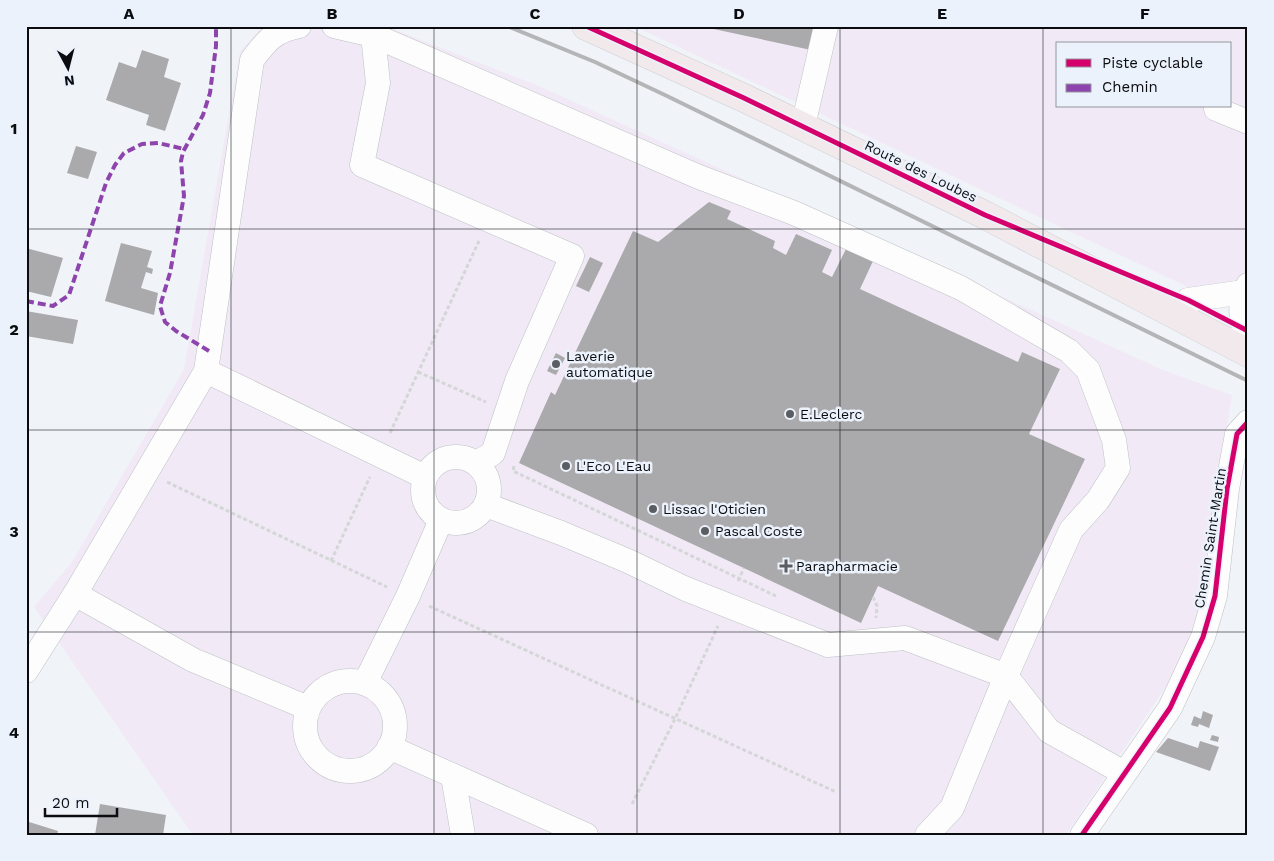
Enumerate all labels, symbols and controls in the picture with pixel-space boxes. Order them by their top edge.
text: A [124,4,135,23]
text: B [327,4,338,23]
text: C [530,4,541,23]
text: D [733,4,745,23]
text: E [937,4,947,23]
text: F [1140,4,1150,23]
north arrow [42,42,92,92]
legend [1056,42,1232,108]
text: Piste cyclable [1102,54,1203,72]
text: N [63,72,76,89]
text: Chemin [1102,78,1158,96]
text: 1 [11,119,17,138]
street label: Route des Loubes [862,137,980,205]
text: 2 [9,320,19,339]
place label: Laverie automatique [566,348,653,380]
marker: Laverie automatique [550,358,562,370]
place label: E.Leclerc [800,406,863,422]
marker: E.Leclerc [784,408,796,420]
place label: L'Eco L'Eau [576,458,651,474]
marker: L'Eco L'Eau [560,460,572,472]
street label: Chemin Saint-Martin [1191,467,1229,609]
place label: Lissac l'Oticien [663,501,766,517]
marker: Lissac l'Oticien [647,503,659,515]
text: 3 [9,522,19,541]
place label: Pascal Coste [715,523,803,539]
marker: Pascal Coste [699,525,711,537]
place label: Parapharmacie [796,558,898,574]
marker: Parapharmacie [780,560,792,572]
text: 4 [9,723,19,742]
scale bar [45,786,118,818]
text: 20 m [52,794,90,812]

